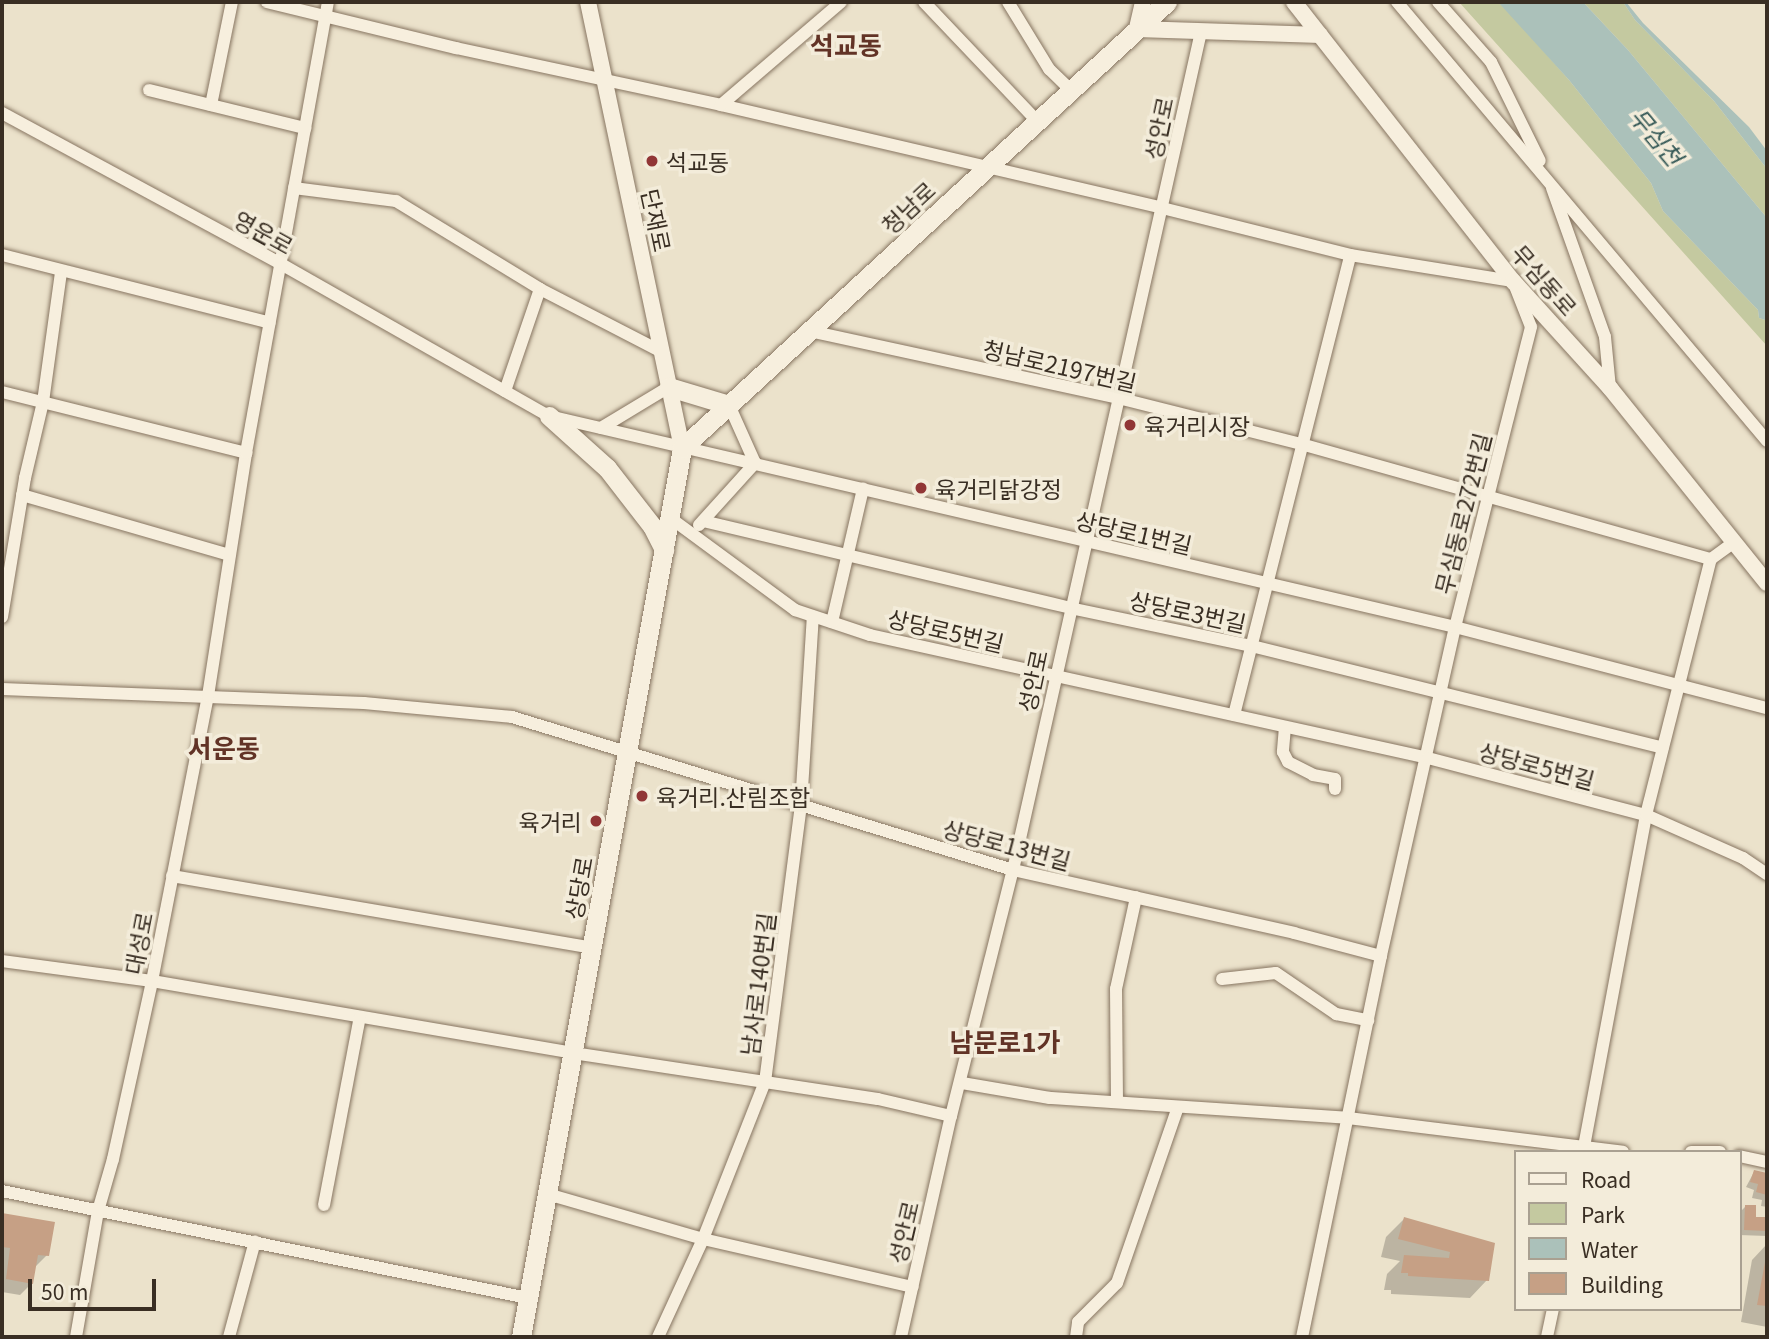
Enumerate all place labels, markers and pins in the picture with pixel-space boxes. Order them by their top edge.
place label: 석교동 [666,147,729,175]
marker: 석교동 [644,153,660,169]
place label: 육거리시장 [1144,411,1250,439]
marker: 육거리시장 [1122,417,1138,433]
place label: 육거리닭강정 [935,474,1062,502]
marker: 육거리닭강정 [913,480,929,496]
place label: 육거리.산림조합 [656,782,811,810]
marker: 육거리.산림조합 [634,788,650,804]
place label: 육거리 [519,807,582,835]
marker: 육거리 [588,813,604,829]

